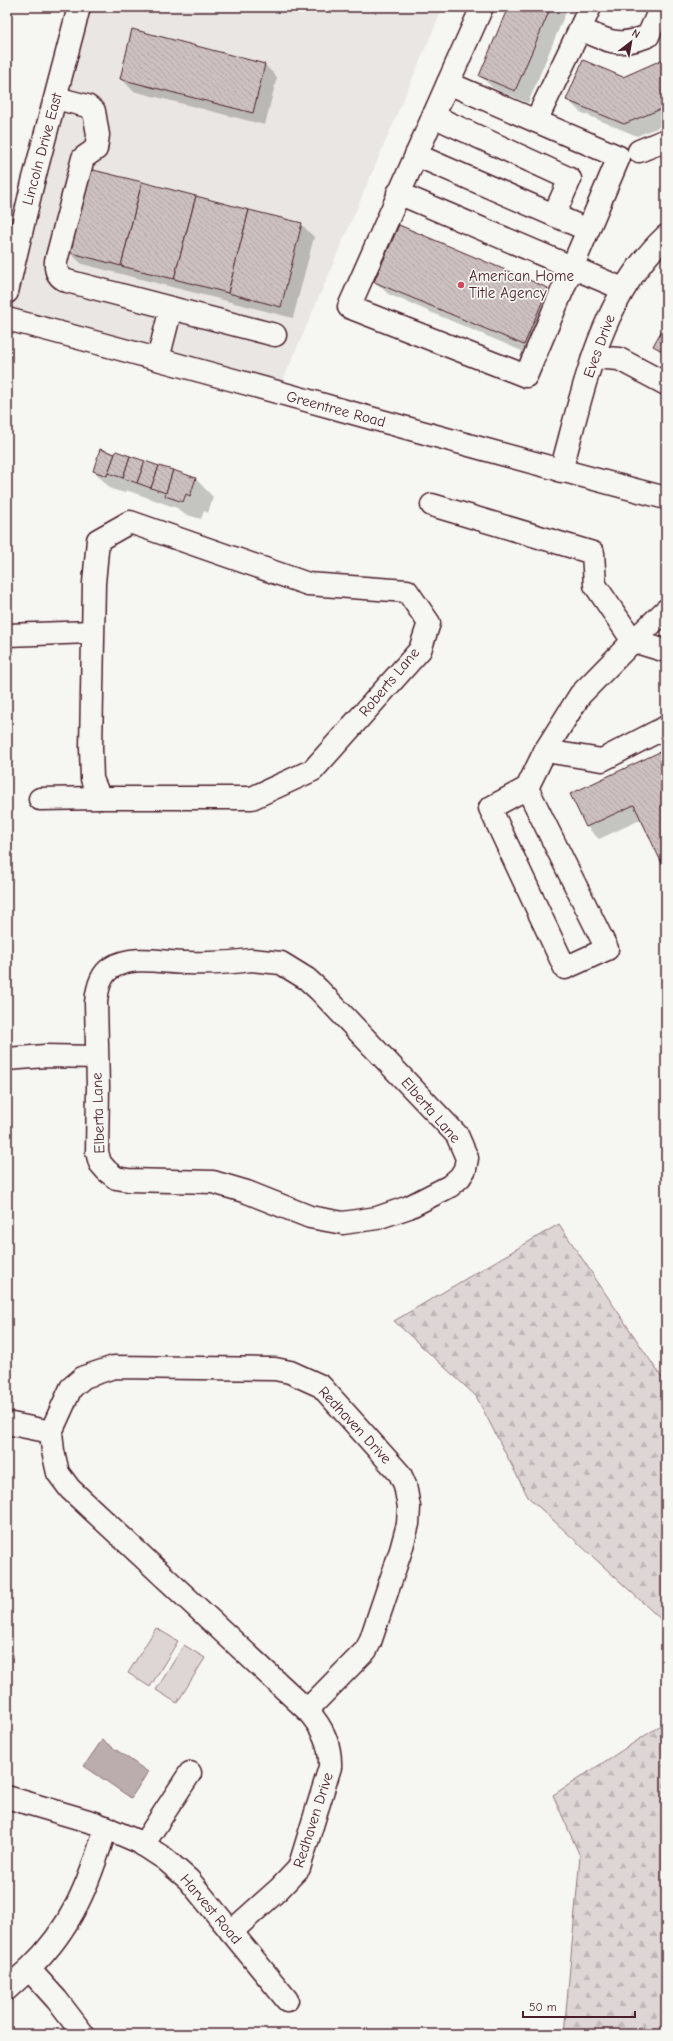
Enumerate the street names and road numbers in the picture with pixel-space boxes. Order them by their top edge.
street label: Lincoln Drive East [18,90,66,207]
street label: Eves Drive [579,311,619,380]
street label: Greentree Road [284,387,388,431]
street label: Roberts Lane [355,643,423,720]
street label: Elberta Lane [88,1072,108,1154]
street label: Elberta Lane [398,1073,465,1147]
street label: Redhaven Drive [315,1383,396,1468]
street label: Redhaven Drive [289,1770,337,1870]
street label: Harvest Road [176,1870,246,1948]

